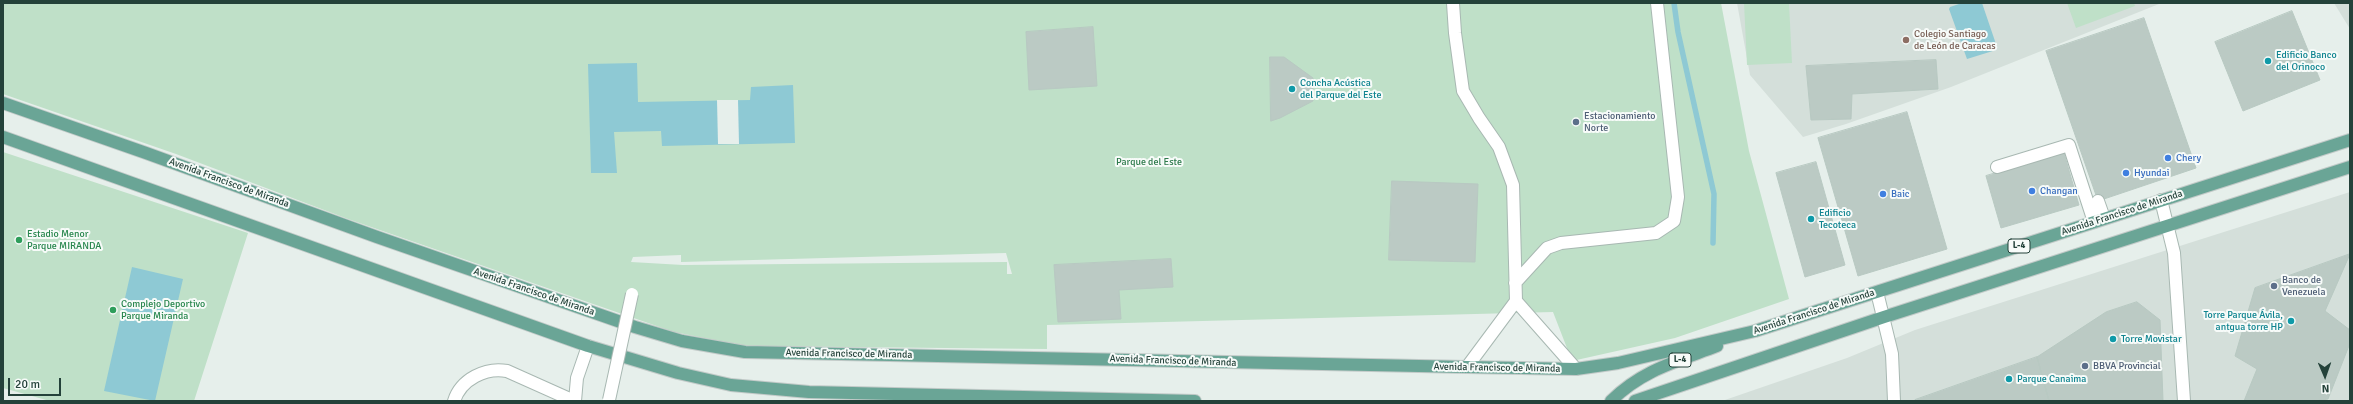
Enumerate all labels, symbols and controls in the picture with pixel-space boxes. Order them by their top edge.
place label: Colegio Santiago de León de Caracas [1914,28,1996,52]
marker: Colegio Santiago de León de Caracas [1901,35,1911,45]
place label: Edificio Banco del Orinoco [2276,49,2337,72]
marker: Edificio Banco del Orinoco [2263,56,2273,66]
place label: Concha Acústica del Parque del Este [1300,77,1381,100]
marker: Concha Acústica del Parque del Este [1287,84,1297,94]
place label: Estacionamiento Norte [1584,110,1656,134]
marker: Estacionamiento Norte [1571,117,1581,127]
place label: Chery [2176,152,2201,164]
marker: Chery [2163,153,2173,163]
street label: Avenida Francisco de Miranda [167,156,291,210]
park label: Parque del Este [1116,156,1182,168]
place label: Hyundai [2134,167,2169,179]
marker: Hyundai [2121,168,2131,178]
place label: Changan [2040,185,2078,197]
marker: Changan [2027,186,2037,196]
place label: Baic [1891,188,1910,200]
street label: Avenida Francisco de Miranda [2060,188,2184,238]
marker: Baic [1878,189,1888,199]
place label: Edificio Tecoteca [1819,207,1856,230]
marker: Edificio Tecoteca [1806,214,1816,224]
place label: Estadio Menor Parque MIRANDA [27,228,101,252]
marker: Estadio Menor Parque MIRANDA [14,235,24,245]
road number: L-4 [2008,239,2030,253]
street label: Avenida Francisco de Miranda [472,266,596,318]
place label: Banco de Venezuela [2282,274,2326,298]
marker: Banco de Venezuela [2269,281,2279,291]
street label: Avenida Francisco de Miranda [1752,287,1876,337]
place label: Complejo Deportivo Parque Miranda [121,298,205,322]
marker: Complejo Deportivo Parque Miranda [108,305,118,315]
place label: Torre Parque Ávila, antgua torre HP [2203,309,2283,332]
marker: Torre Parque Ávila, antgua torre HP [2286,316,2296,326]
place label: Torre Movistar [2121,333,2182,345]
marker: Torre Movistar [2108,334,2118,344]
street label: Avenida Francisco de Miranda [785,347,913,361]
street label: Avenida Francisco de Miranda [1109,353,1237,369]
road number: L-4 [1669,353,1691,367]
north arrow [2305,356,2345,396]
place label: BBVA Provincial [2093,360,2161,372]
street label: Avenida Francisco de Miranda [1433,361,1561,375]
marker: BBVA Provincial [2080,361,2090,371]
scale bar [10,370,63,396]
place label: Parque Canaima [2017,373,2086,385]
marker: Parque Canaima [2004,374,2014,384]
text: 20 m [15,377,40,392]
text: N [2321,382,2329,395]

